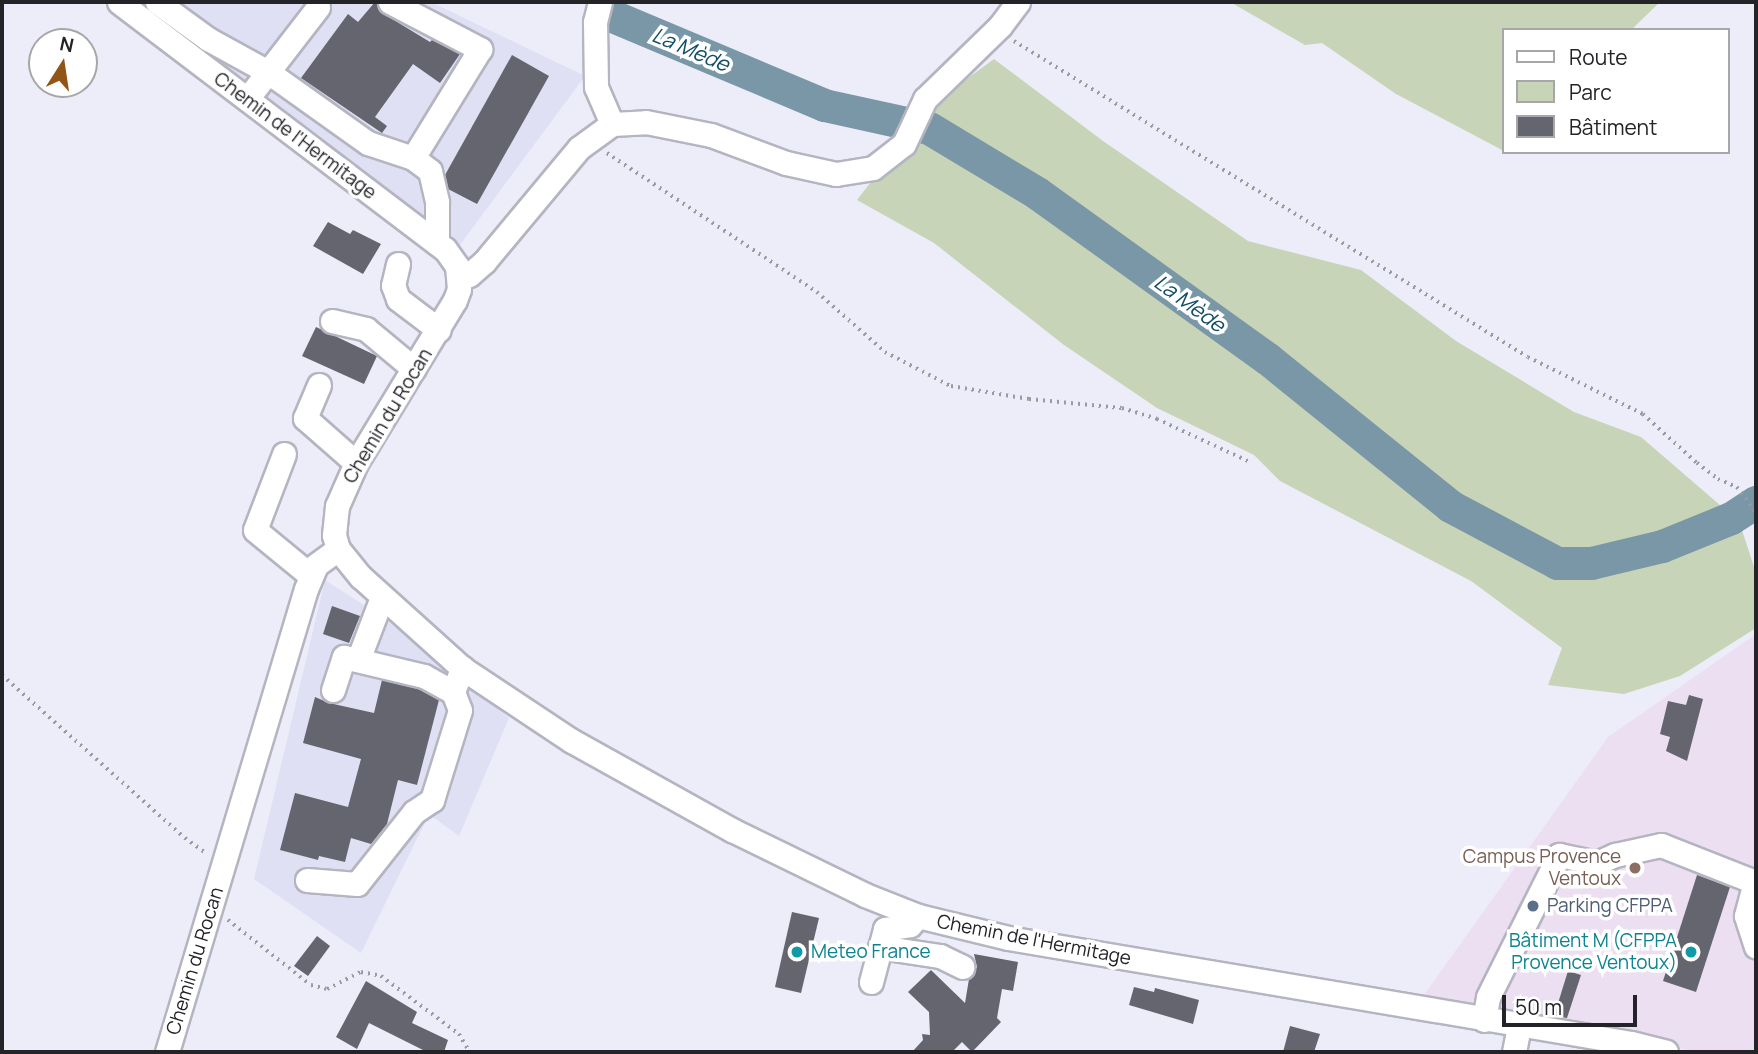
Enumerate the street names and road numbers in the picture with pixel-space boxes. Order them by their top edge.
street label: Chemin de l'Hermitage [209,67,381,205]
street label: Chemin du Rocan [339,344,437,488]
street label: Chemin du Rocan [162,884,228,1038]
street label: Chemin de l'Hermitage [935,910,1133,970]

